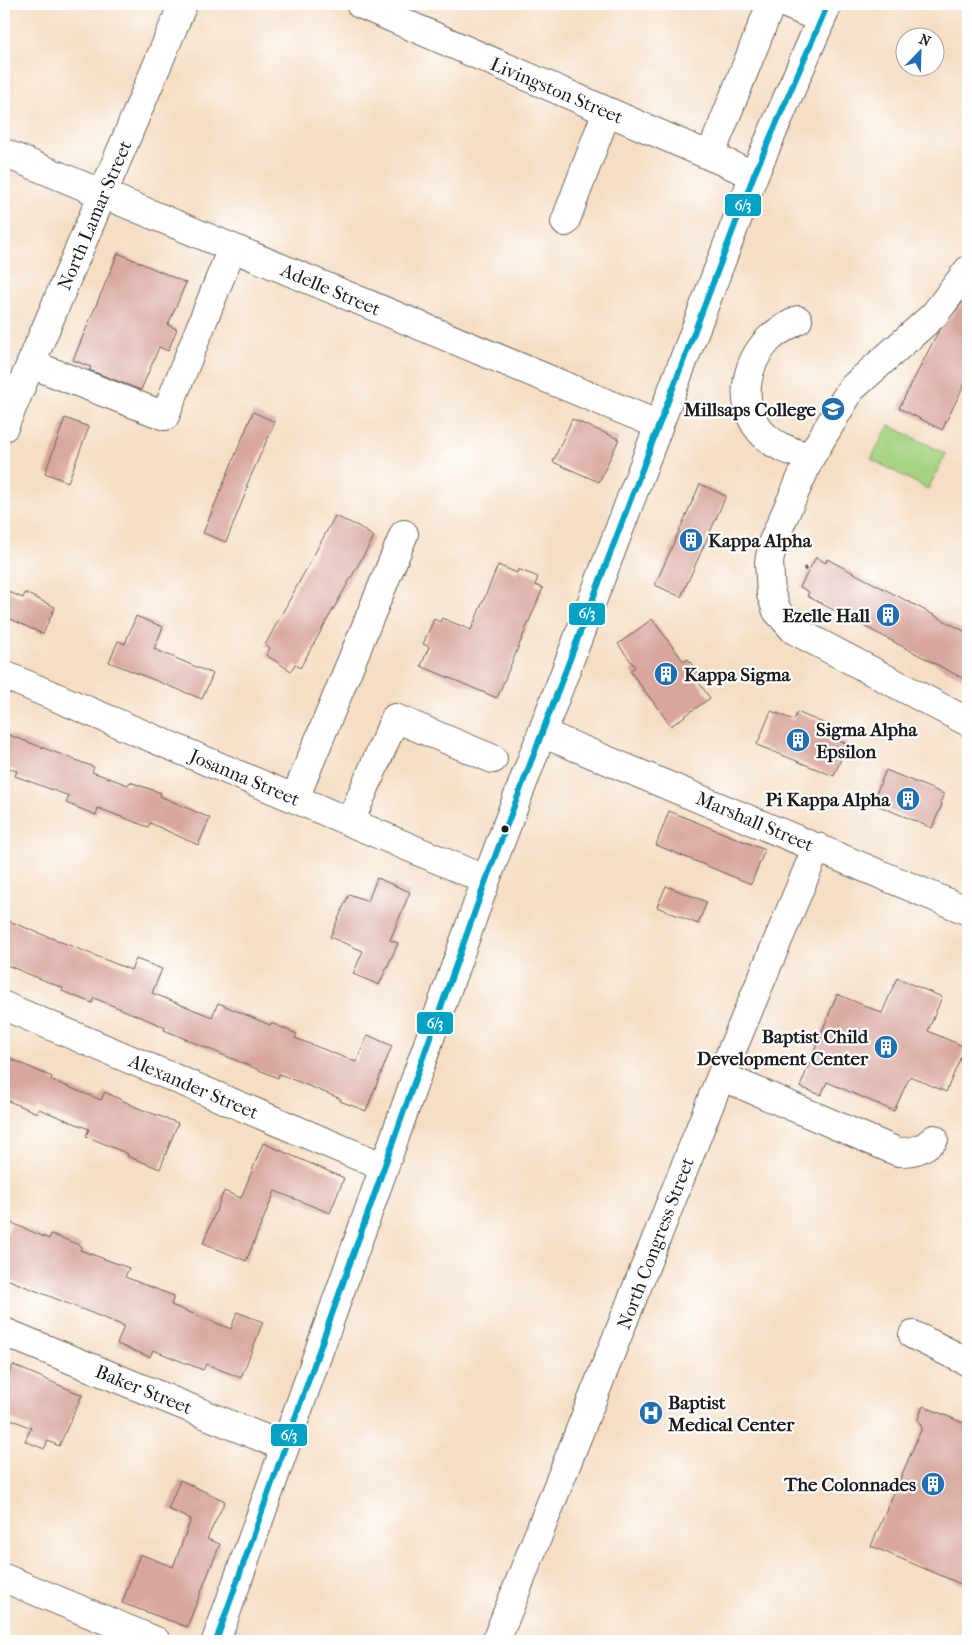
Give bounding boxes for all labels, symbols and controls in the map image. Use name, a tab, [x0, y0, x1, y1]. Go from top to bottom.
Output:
north arrow	[894, 28, 944, 78]
text: N	[917, 31, 933, 51]
street label: Livingston Street	[487, 53, 626, 129]
street label: North Lamar Street	[53, 137, 136, 294]
line badge: 6/3	[724, 193, 762, 217]
text: 6/3	[735, 197, 752, 214]
street label: Adelle Street	[277, 259, 384, 321]
school or university icon: Millsaps College	[820, 396, 846, 422]
place label: Millsaps College	[683, 399, 817, 421]
building icon: Kappa Alpha	[678, 527, 704, 553]
place label: Kappa Alpha	[708, 530, 813, 552]
line badge: 6/3	[568, 602, 606, 626]
building icon: Ezelle Hall	[875, 602, 901, 628]
text: 6/3	[579, 605, 596, 622]
place label: Ezelle Hall	[783, 605, 871, 627]
building icon: Kappa Sigma	[653, 661, 679, 687]
place label: Kappa Sigma	[684, 664, 792, 686]
place label: Sigma Alpha Epsilon	[816, 719, 919, 763]
building icon: Sigma Alpha Epsilon	[785, 727, 811, 753]
street label: Josanna Street	[184, 744, 303, 811]
building icon: Pi Kappa Alpha	[895, 786, 921, 812]
street label: Marshall Street	[693, 787, 817, 857]
place label: Pi Kappa Alpha	[765, 789, 891, 811]
unlabelled marker	[500, 824, 510, 834]
line badge: 6/3	[416, 1011, 454, 1035]
text: 6/3	[427, 1015, 444, 1032]
place label: Baptist Child Development Center	[697, 1026, 869, 1070]
building icon: Baptist Child Development Center	[873, 1034, 899, 1060]
street label: Alexander Street	[125, 1049, 262, 1124]
street label: North Congress Street	[613, 1154, 699, 1332]
street label: Baker Street	[92, 1361, 195, 1419]
place label: Baptist Medical Center	[667, 1392, 795, 1436]
hospital icon: Baptist Medical Center	[638, 1400, 664, 1426]
line badge: 6/3	[270, 1423, 308, 1447]
text: 6/3	[281, 1427, 298, 1444]
building icon: The Colonnades	[920, 1471, 946, 1497]
place label: The Colonnades	[783, 1474, 916, 1496]

